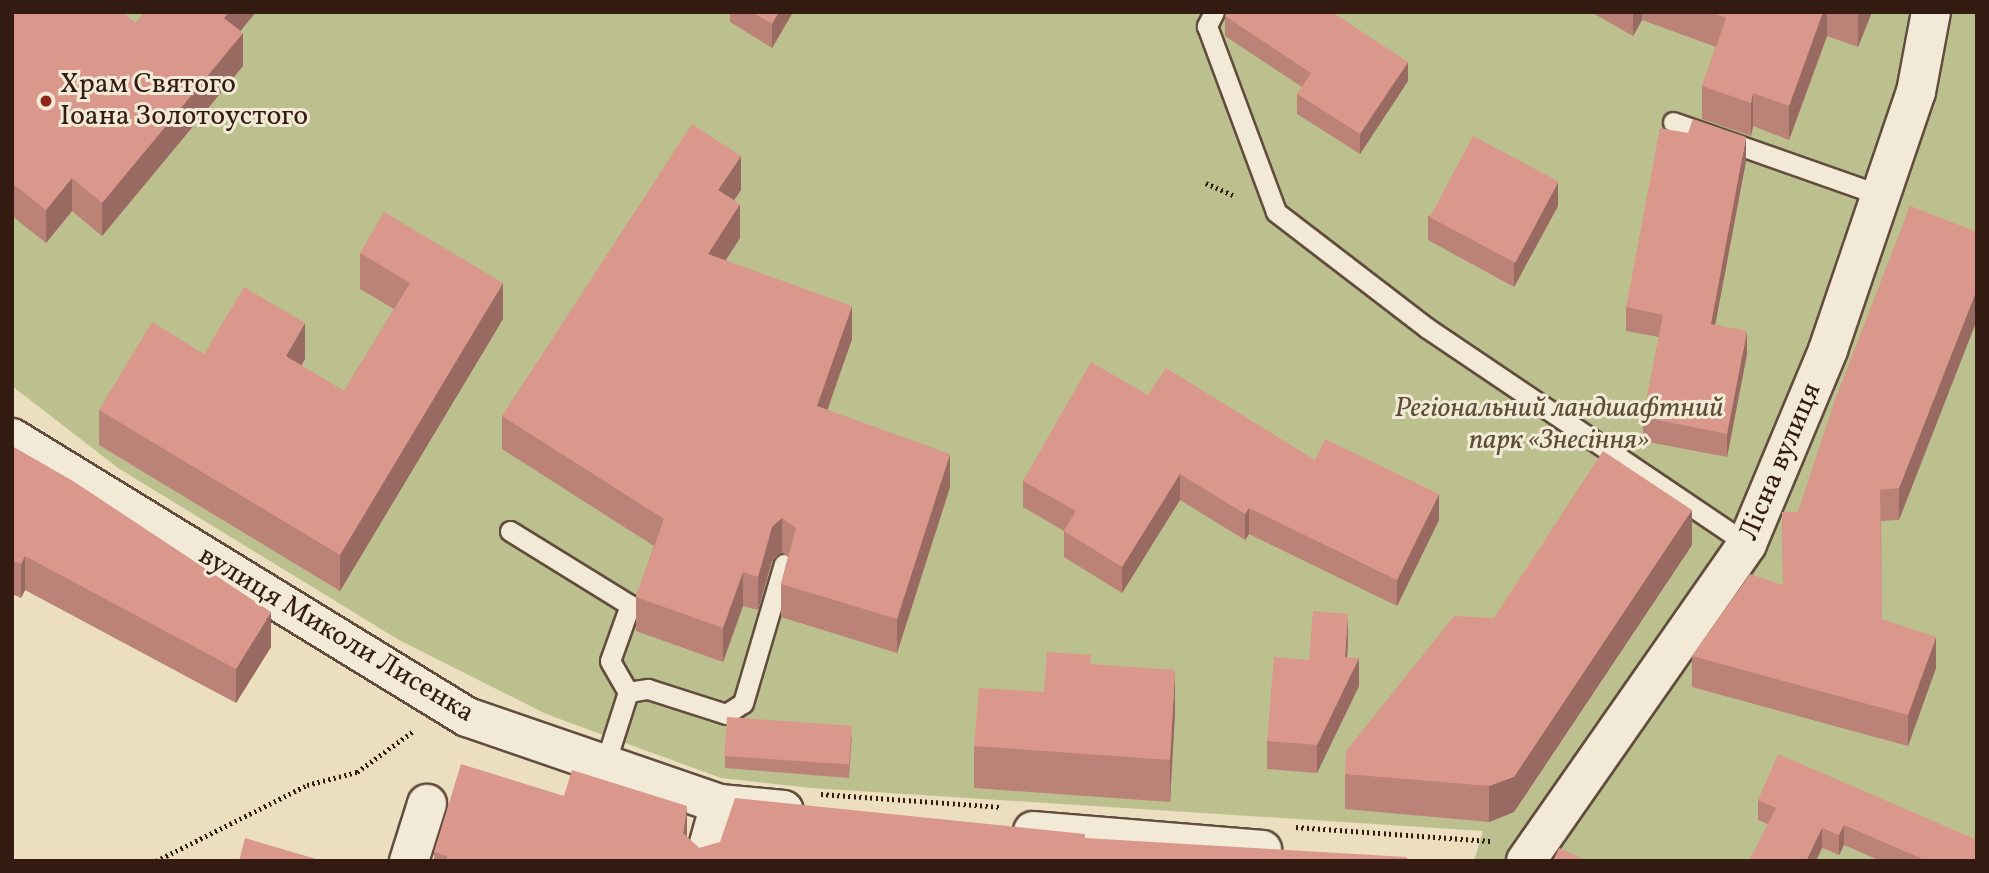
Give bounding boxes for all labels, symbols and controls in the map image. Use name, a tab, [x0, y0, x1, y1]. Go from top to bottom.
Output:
place label: Храм Святого Іоана Золотоустого	[60, 68, 308, 134]
marker: Храм Святого Іоана Золотоустого	[38, 93, 54, 109]
street label: Лісна вулиця	[1733, 378, 1829, 546]
park label: Регіональний ландшафтний парк «Знесіння»	[1395, 392, 1723, 458]
street label: вулиця Миколи Лисенка	[192, 539, 480, 731]

